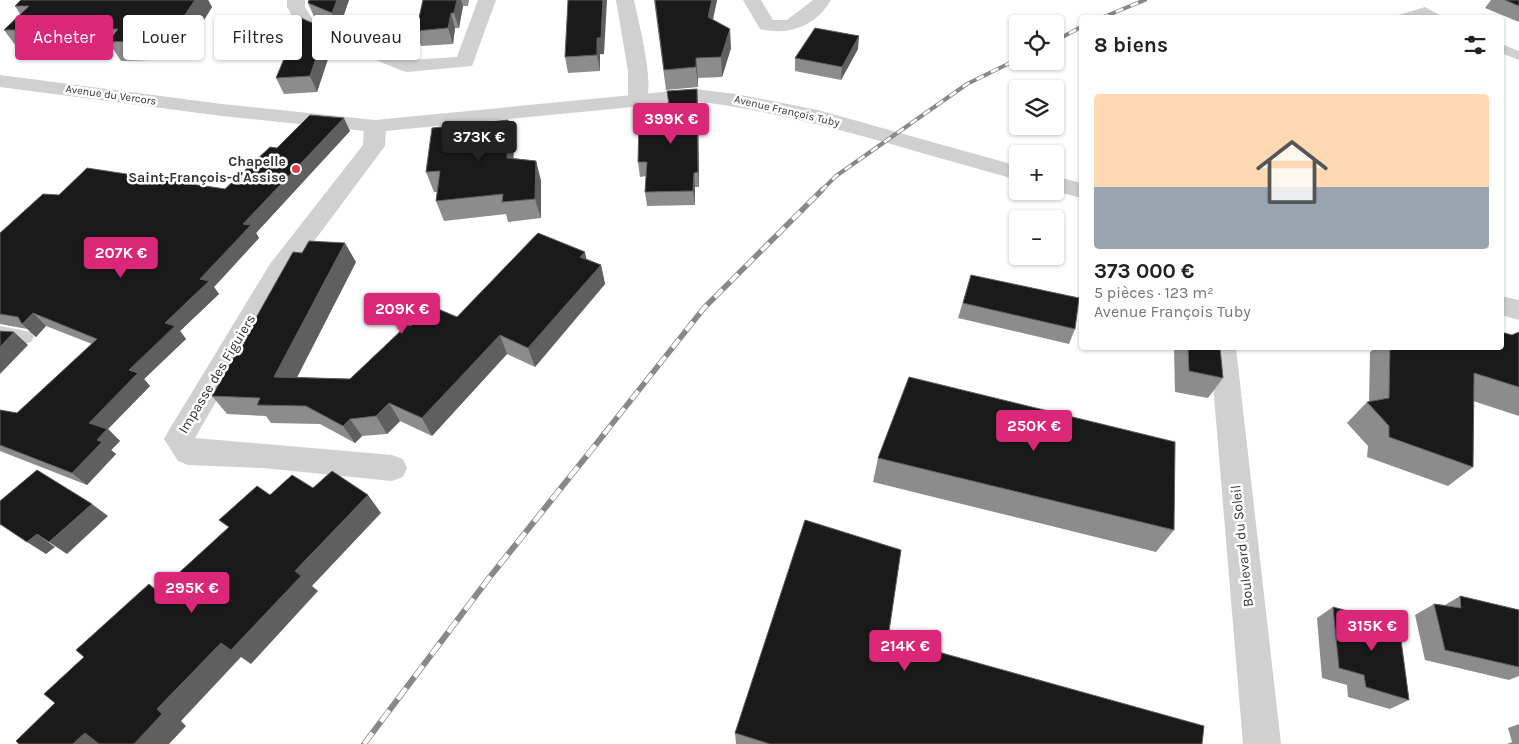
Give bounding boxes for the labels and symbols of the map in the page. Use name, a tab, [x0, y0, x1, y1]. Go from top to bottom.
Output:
street label: Avenue du Vercors	[65, 82, 157, 108]
street label: Avenue François Tuby	[733, 93, 841, 129]
pin: 399K €	[630, 102, 712, 145]
pin: 373K €	[438, 120, 520, 163]
place label: Chapelle Saint-François-d'Assise	[128, 153, 286, 186]
marker: Chapelle Saint-François-d'Assise	[290, 163, 302, 175]
pin: 207K €	[80, 236, 162, 279]
pin: 209K €	[361, 292, 443, 335]
street label: Impasse des Figuiers	[175, 311, 259, 437]
pin: 250K €	[993, 410, 1075, 452]
street label: Boulevard du Soleil	[1227, 484, 1257, 608]
pin: 295K €	[151, 572, 233, 614]
pin: 315K €	[1331, 610, 1413, 652]
pin: 214K €	[864, 630, 946, 672]

